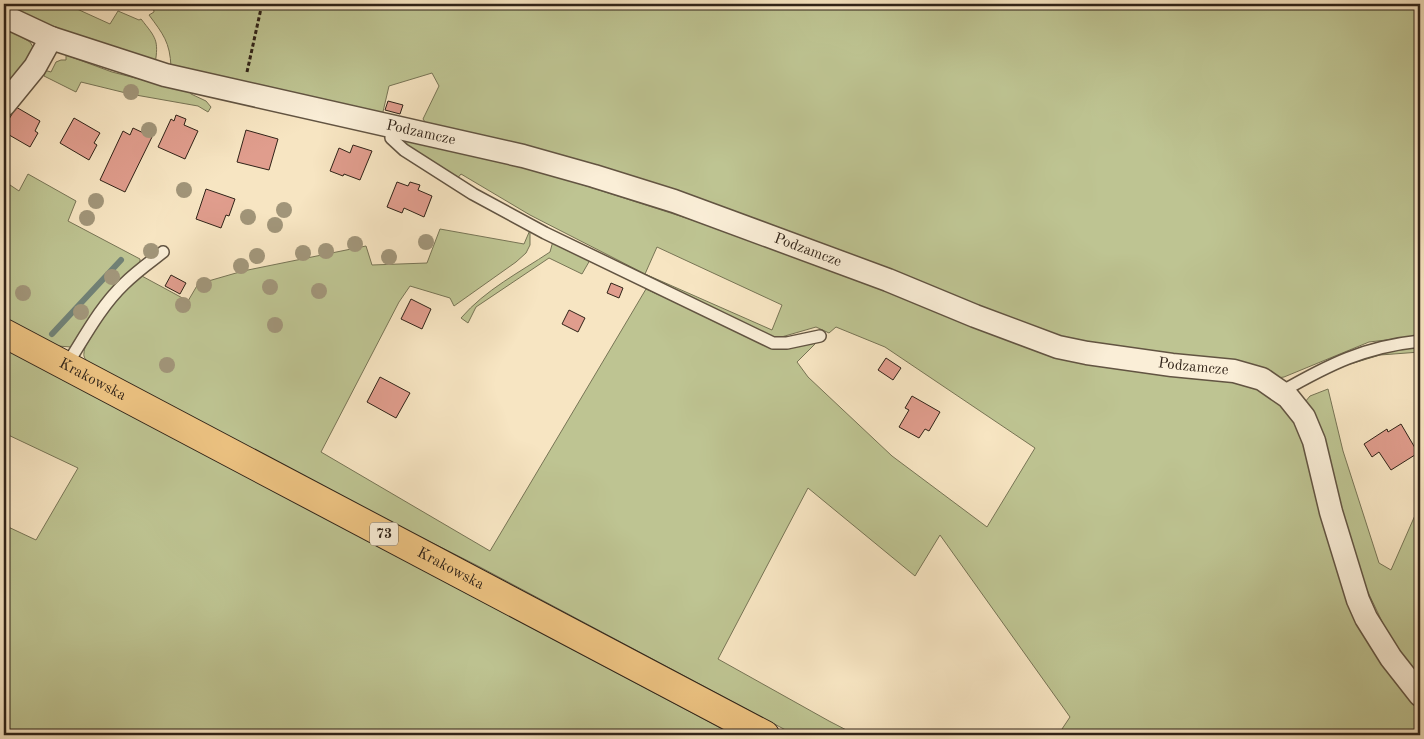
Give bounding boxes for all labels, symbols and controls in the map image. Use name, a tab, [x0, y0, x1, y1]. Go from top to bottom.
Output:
street label: Podzamcze	[385, 118, 457, 148]
street label: Podzamcze	[772, 231, 844, 270]
street label: Krakowska	[56, 356, 129, 404]
street label: Podzamcze	[1157, 356, 1229, 378]
road number: 73	[370, 522, 398, 546]
street label: Krakowska	[415, 545, 487, 593]

